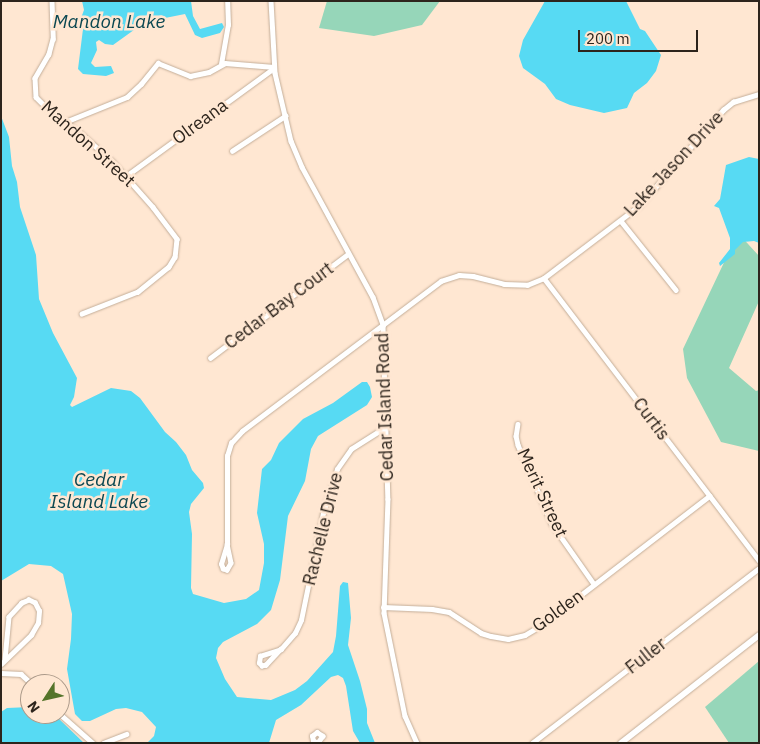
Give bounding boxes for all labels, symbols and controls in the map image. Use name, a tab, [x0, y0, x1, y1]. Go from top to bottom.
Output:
water label: Mandon Lake	[53, 11, 165, 33]
scale bar	[580, 20, 700, 52]
text: 200 m	[586, 29, 630, 48]
street label: Olreana	[168, 95, 232, 149]
street label: Mandon Street	[37, 96, 139, 192]
street label: Lake Jason Drive	[620, 107, 728, 221]
street label: Cedar Bay Court	[220, 258, 338, 354]
street label: Cedar Island Road	[372, 332, 398, 482]
street label: Curtis	[628, 393, 674, 445]
street label: Merit Street	[512, 445, 572, 541]
water label: Cedar Island Lake	[50, 469, 148, 513]
street label: Rachelle Drive	[299, 470, 347, 588]
street label: Golden	[528, 585, 588, 637]
street label: Fuller	[621, 633, 671, 679]
north arrow	[20, 674, 70, 724]
text: N	[23, 698, 44, 716]

